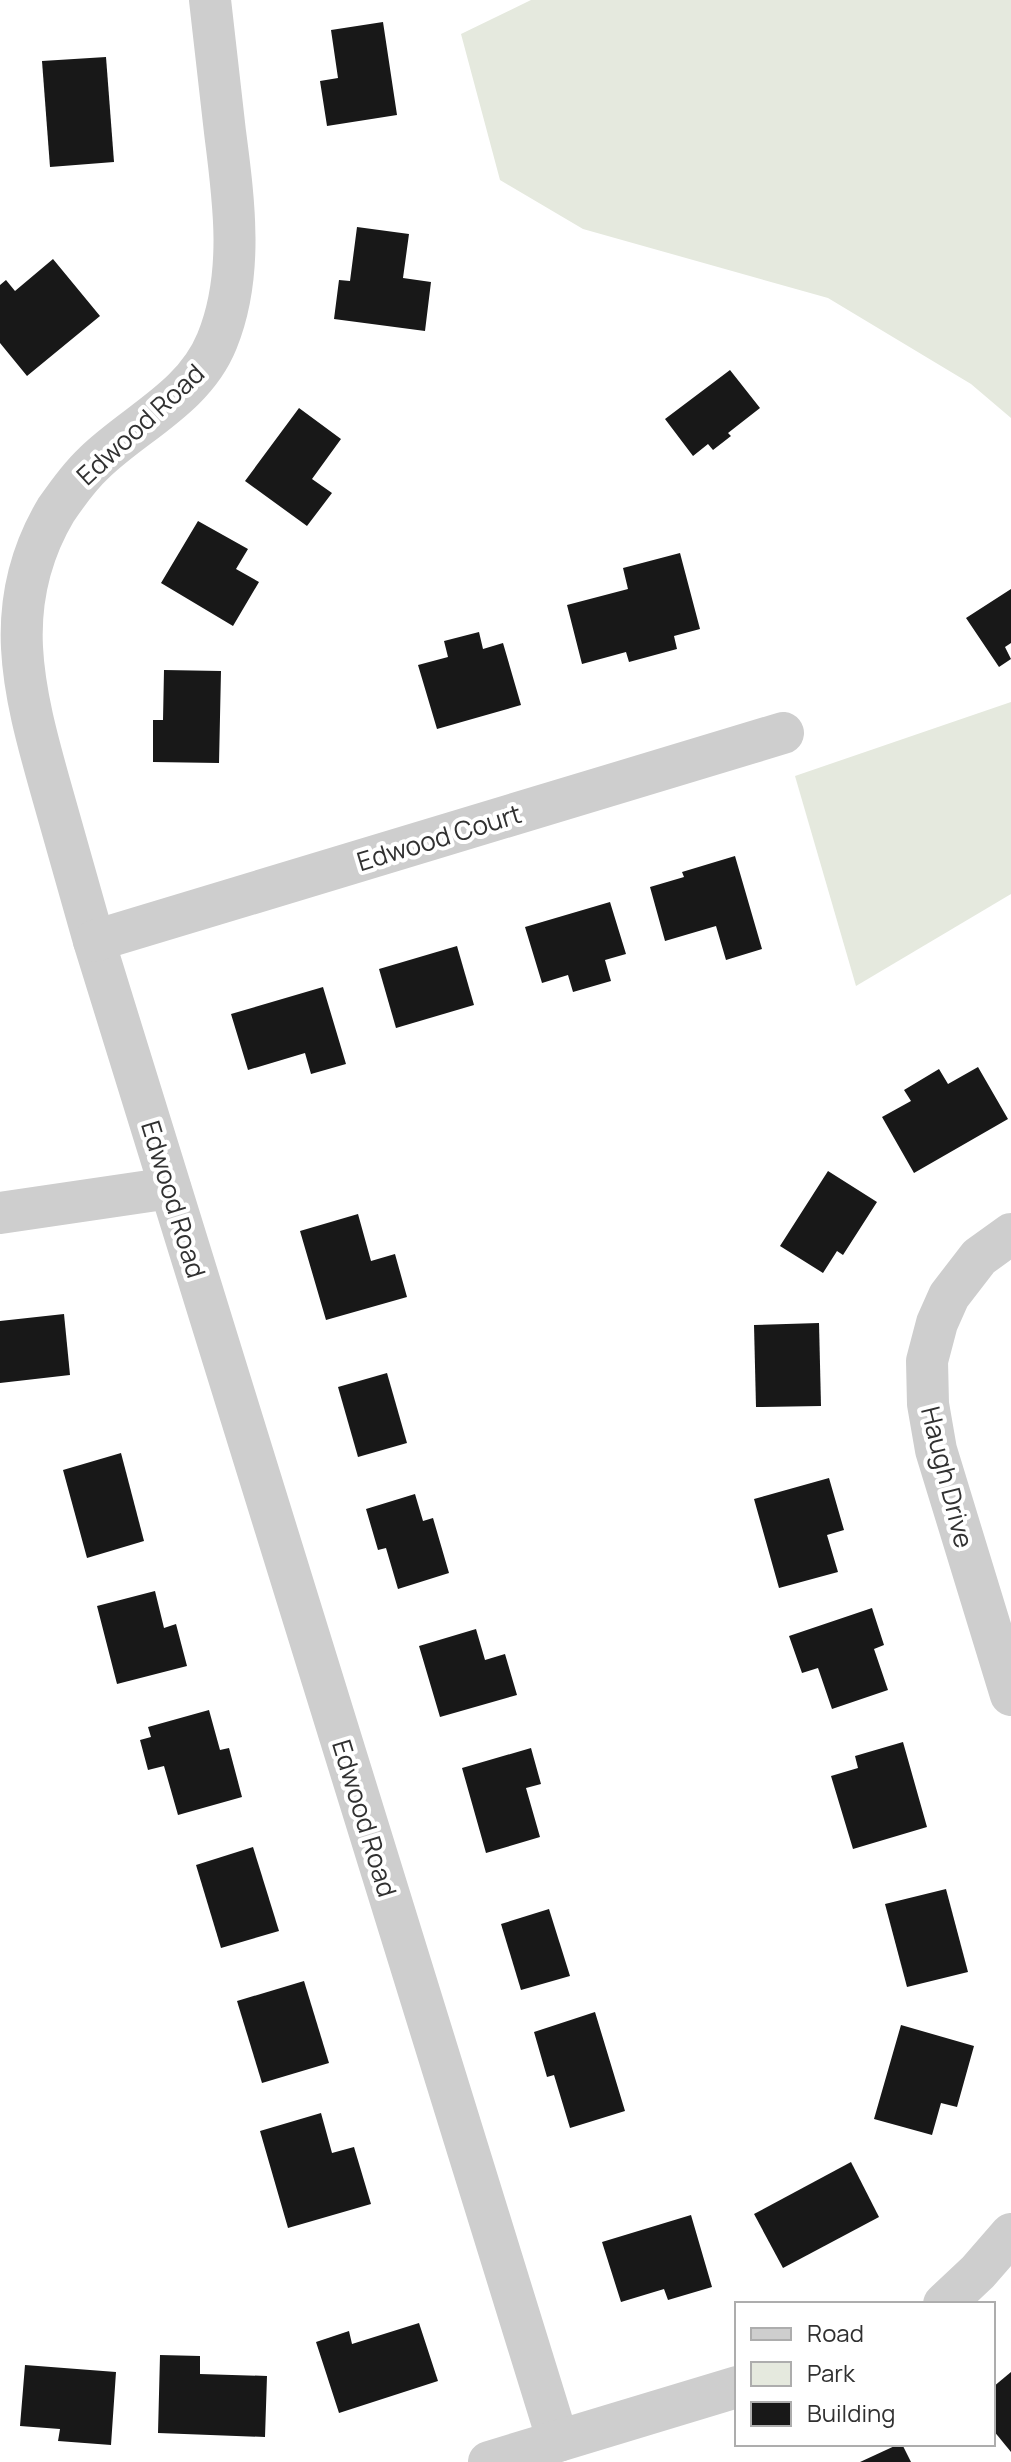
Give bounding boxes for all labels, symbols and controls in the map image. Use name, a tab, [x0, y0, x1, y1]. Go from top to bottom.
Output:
street label: Edwood Road	[68, 355, 212, 493]
street label: Edwood Court	[352, 795, 526, 879]
street label: Edwood Road	[133, 1116, 215, 1282]
street label: Haugh Drive	[913, 1403, 983, 1551]
street label: Edwood Road	[324, 1735, 406, 1901]
legend	[735, 2302, 995, 2446]
text: Road	[807, 2316, 864, 2349]
text: Park	[807, 2356, 856, 2389]
text: Building	[807, 2396, 895, 2429]

